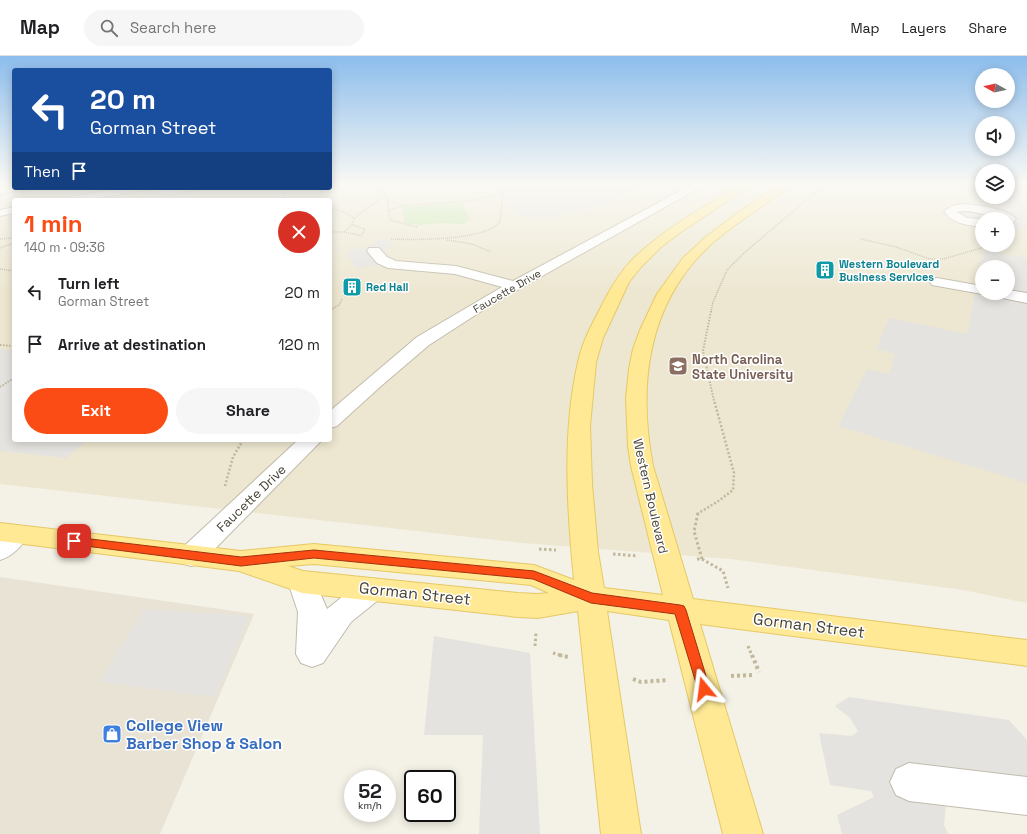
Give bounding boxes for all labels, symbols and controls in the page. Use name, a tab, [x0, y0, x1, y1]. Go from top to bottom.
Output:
search box	[84, 10, 364, 46]
text: Map	[20, 15, 60, 40]
icon: search	[98, 17, 120, 39]
text: Search here	[130, 18, 216, 37]
text: Map	[850, 19, 880, 37]
text: Layers	[902, 19, 946, 37]
text: Share	[968, 19, 1007, 37]
north arrow	[975, 68, 1015, 108]
map controls	[975, 68, 1015, 300]
text: 20 m	[90, 81, 156, 117]
icon: left	[24, 84, 76, 136]
text: Gorman Street	[90, 116, 216, 139]
button: sound	[975, 116, 1015, 156]
icon: arrive	[68, 160, 90, 182]
text: Then	[24, 162, 60, 181]
button: layers	[975, 164, 1015, 204]
text: 1 min	[24, 208, 83, 239]
button: close	[278, 211, 320, 253]
button: +	[975, 212, 1015, 252]
text: 140 m · 09:36	[24, 239, 105, 256]
place label: Western Boulevard Business Services	[839, 257, 939, 284]
building icon: Western Boulevard Business Services	[814, 259, 836, 281]
button: −	[975, 260, 1015, 300]
street label: Faucette Drive	[471, 266, 543, 316]
text: Turn left	[58, 274, 120, 293]
building icon: Red Hall	[341, 276, 363, 298]
place label: Red Hall	[366, 280, 409, 294]
icon: left	[24, 281, 46, 303]
text: 20 m	[285, 283, 320, 302]
text: Gorman Street	[58, 293, 149, 310]
icon: arrive	[24, 333, 46, 355]
text: Arrive at destination	[58, 335, 206, 354]
text: 120 m	[278, 335, 320, 354]
place label: North Carolina State University	[692, 351, 793, 383]
school or university icon: North Carolina State University	[667, 355, 689, 377]
button: Exit	[24, 388, 168, 434]
button: Share	[176, 388, 320, 434]
street label: Western Boulevard	[629, 437, 672, 555]
street label: Faucette Drive	[213, 461, 290, 536]
pin	[57, 524, 91, 558]
icon: arrive	[63, 530, 85, 552]
street label: Gorman Street	[358, 577, 472, 610]
street label: Gorman Street	[752, 608, 866, 643]
position arrow	[683, 668, 725, 710]
place label: College View Barber Shop & Salon	[126, 715, 282, 754]
shop icon: College View Barber Shop & Salon	[101, 723, 123, 745]
speed limit sign: 60	[404, 770, 456, 822]
text: 52	[358, 778, 382, 804]
text: km/h	[358, 799, 382, 812]

